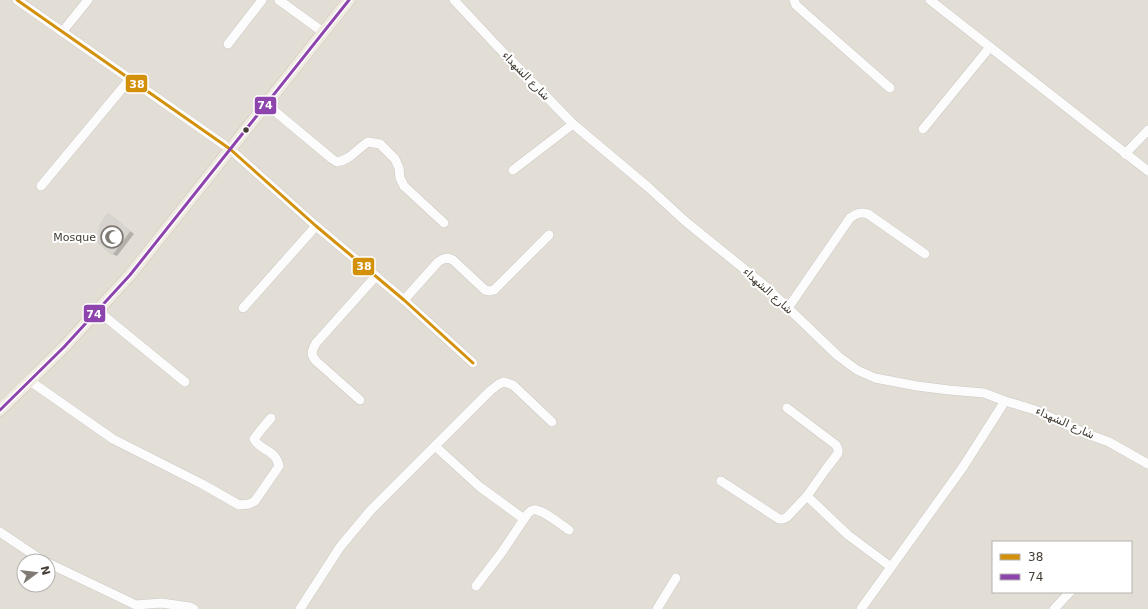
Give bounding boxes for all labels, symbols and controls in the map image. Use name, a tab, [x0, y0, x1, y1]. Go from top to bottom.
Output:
street label: شارع الشهداء	[499, 49, 553, 103]
line badge: 38	[125, 74, 148, 93]
text: 38	[129, 78, 145, 91]
line badge: 74	[254, 96, 277, 115]
text: 74	[257, 99, 273, 112]
unlabelled marker	[241, 125, 251, 135]
mosque icon: Mosque	[99, 224, 125, 250]
place label: Mosque	[53, 231, 96, 244]
line badge: 38	[352, 257, 375, 276]
text: 38	[356, 260, 372, 273]
street label: شارع الشهداء	[740, 265, 796, 317]
line badge: 74	[83, 304, 106, 323]
text: 74	[86, 308, 102, 321]
street label: شارع الشهداء	[1033, 404, 1097, 442]
legend	[992, 541, 1132, 593]
text: 38	[1028, 550, 1043, 564]
north arrow	[16, 553, 56, 593]
text: N	[38, 564, 53, 577]
text: 74	[1028, 570, 1043, 584]

